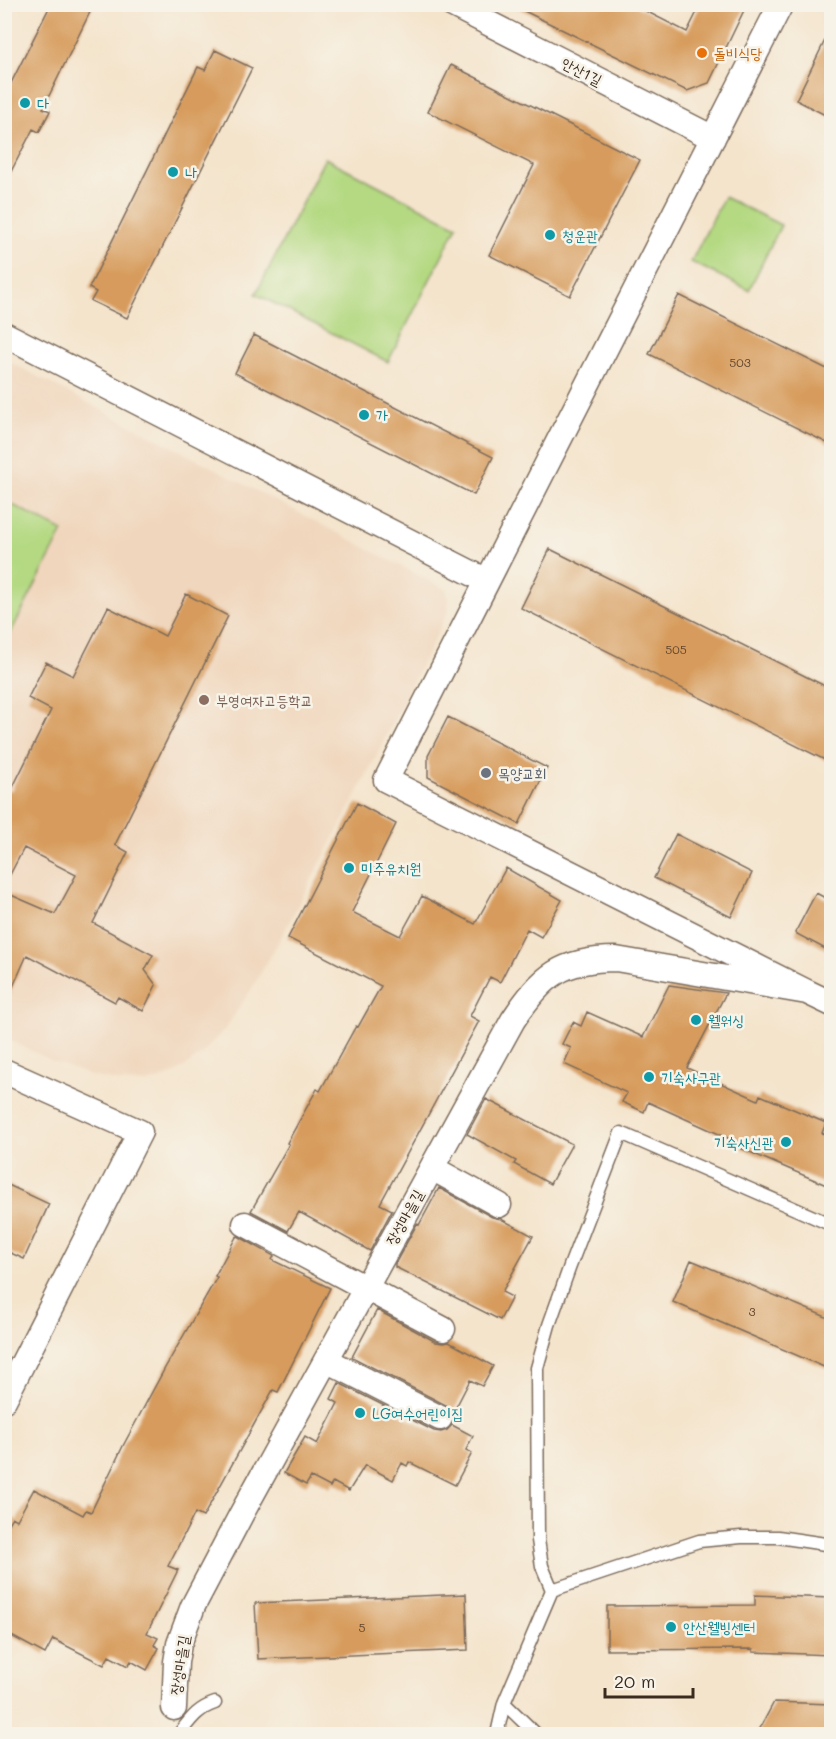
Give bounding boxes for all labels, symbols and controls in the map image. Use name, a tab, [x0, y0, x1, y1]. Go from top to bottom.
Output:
place label: 돌비식당	[714, 43, 762, 63]
marker: 돌비식당	[695, 46, 709, 60]
street label: 안산1길	[558, 52, 606, 90]
place label: 다	[37, 93, 49, 113]
marker: 다	[18, 96, 32, 110]
place label: 나	[185, 162, 197, 182]
marker: 나	[166, 165, 180, 179]
place label: 청운관	[562, 225, 598, 245]
marker: 청운관	[543, 228, 557, 242]
house number: 503	[729, 354, 751, 370]
place label: 가	[376, 405, 388, 425]
marker: 가	[357, 408, 371, 422]
house number: 505	[665, 641, 687, 657]
place label: 부영여자고등학교	[216, 690, 313, 710]
marker: 부영여자고등학교	[197, 693, 211, 707]
place label: 목양교회	[498, 763, 546, 783]
marker: 목양교회	[479, 766, 493, 780]
place label: 미주유치원	[361, 858, 421, 878]
marker: 미주유치원	[342, 861, 356, 875]
place label: 웰워싱	[708, 1010, 744, 1030]
marker: 웰워싱	[689, 1013, 703, 1027]
place label: 기숙사구관	[661, 1067, 721, 1087]
marker: 기숙사구관	[642, 1070, 656, 1084]
place label: 기숙사신관	[714, 1132, 774, 1152]
marker: 기숙사신관	[779, 1135, 793, 1149]
street label: 장성마을길	[381, 1186, 427, 1248]
house number: 3	[748, 1303, 756, 1319]
place label: LG여수어린이집	[372, 1403, 463, 1423]
marker: LG여수어린이집	[353, 1406, 367, 1420]
place label: 안산웰빙센터	[683, 1617, 755, 1637]
house number: 5	[359, 1619, 366, 1635]
marker: 안산웰빙센터	[664, 1620, 678, 1634]
street label: 장성마을길	[165, 1634, 193, 1696]
scale bar	[605, 1661, 694, 1699]
text: 20 m	[614, 1669, 655, 1693]

